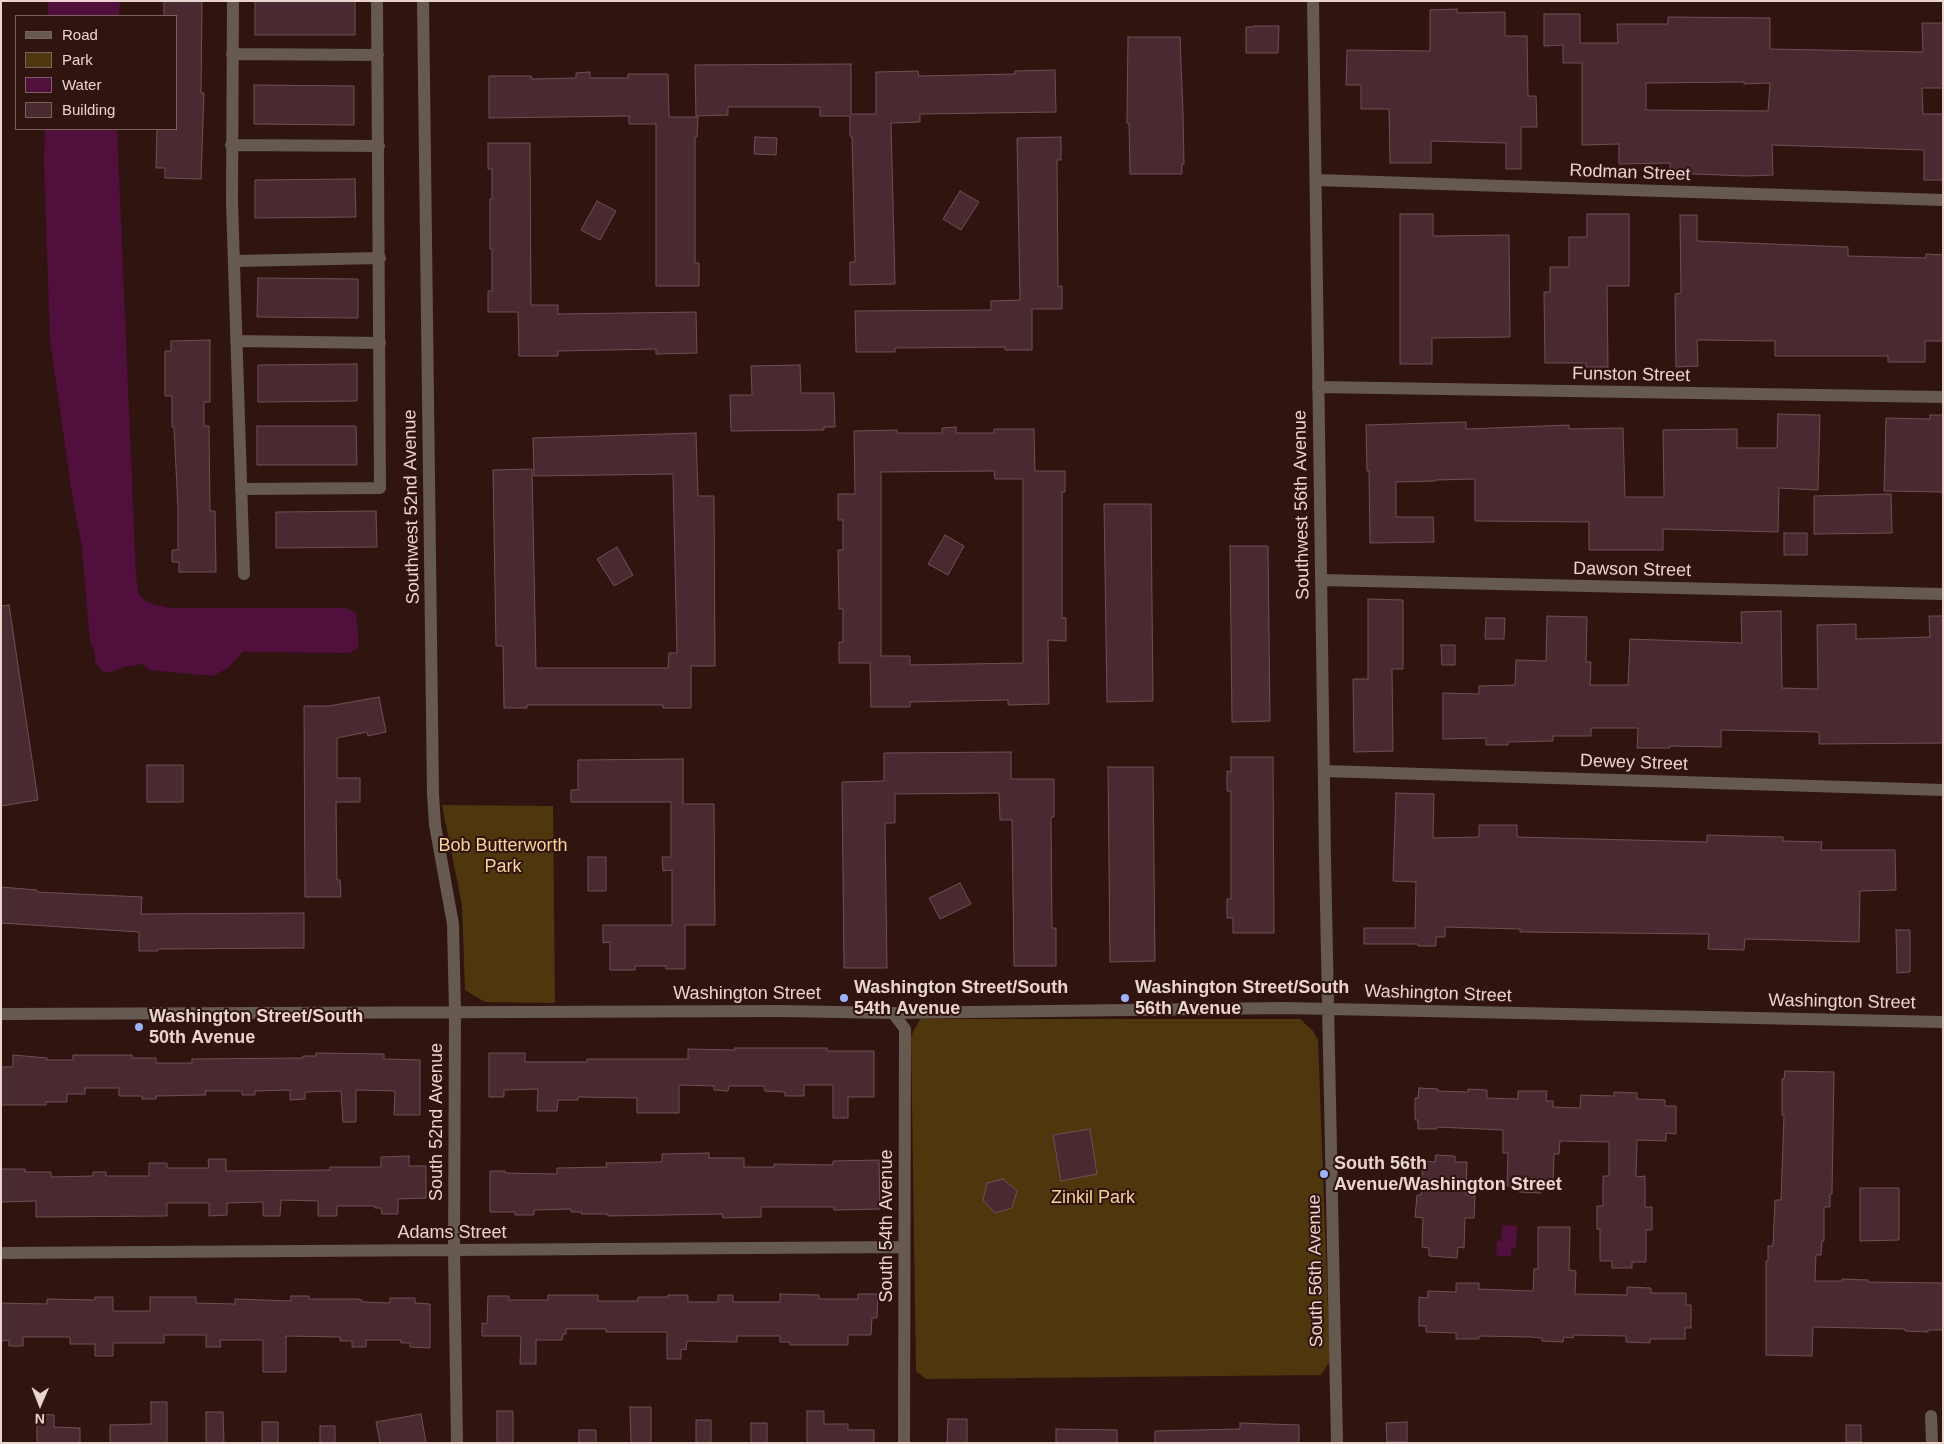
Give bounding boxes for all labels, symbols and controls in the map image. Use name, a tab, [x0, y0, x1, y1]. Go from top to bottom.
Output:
legend	[15, 15, 178, 130]
text: Road	[62, 26, 98, 43]
text: Park	[62, 51, 93, 68]
text: Water	[62, 76, 101, 93]
text: Building	[62, 101, 115, 118]
street label: Rodman Street	[1569, 160, 1691, 186]
street label: Funston Street	[1572, 363, 1690, 387]
street label: Southwest 52nd Avenue	[400, 409, 424, 605]
street label: Southwest 56th Avenue	[1290, 410, 1314, 600]
street label: Dawson Street	[1573, 558, 1691, 582]
street label: Dewey Street	[1580, 750, 1688, 776]
park label: Bob Butterworth Park	[438, 835, 568, 878]
place label: Washington Street/South 54th Avenue	[854, 977, 1068, 1020]
place label: Washington Street/South 56th Avenue	[1135, 977, 1349, 1020]
street label: Washington Street	[1364, 981, 1512, 1007]
street label: Washington Street	[673, 983, 821, 1005]
street label: Washington Street	[1768, 990, 1916, 1014]
marker: Washington Street/South 54th Avenue	[838, 992, 850, 1004]
marker: Washington Street/South 56th Avenue	[1119, 992, 1131, 1004]
place label: Washington Street/South 50th Avenue	[149, 1006, 363, 1048]
marker: Washington Street/South 50th Avenue	[133, 1021, 145, 1033]
street label: South 52nd Avenue	[426, 1043, 448, 1201]
street label: South 54th Avenue	[876, 1150, 898, 1302]
place label: South 56th Avenue/Washington Street	[1334, 1153, 1562, 1196]
marker: South 56th Avenue/Washington Street	[1318, 1168, 1330, 1180]
park label: Zinkil Park	[1051, 1187, 1135, 1209]
street label: South 56th Avenue	[1304, 1194, 1328, 1348]
street label: Adams Street	[397, 1222, 507, 1244]
north arrow	[15, 1379, 65, 1429]
text: N	[35, 1411, 45, 1427]

